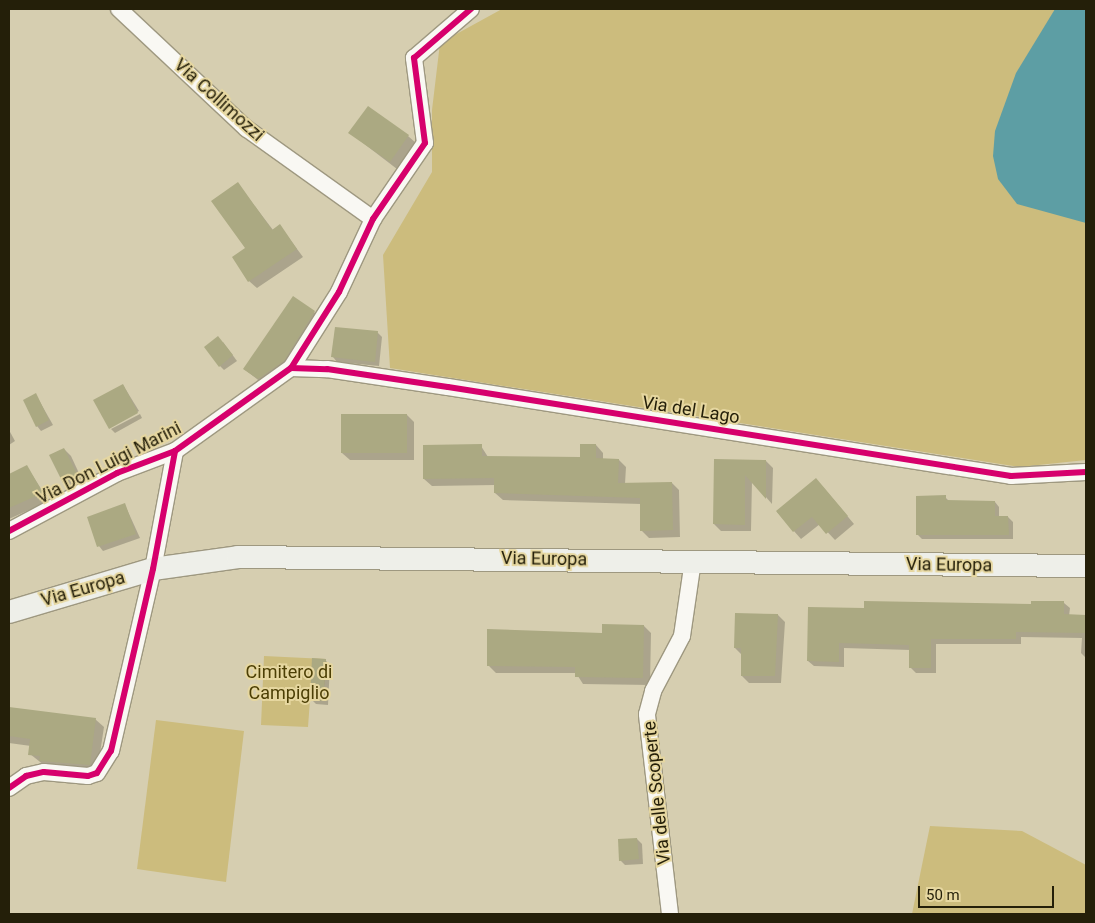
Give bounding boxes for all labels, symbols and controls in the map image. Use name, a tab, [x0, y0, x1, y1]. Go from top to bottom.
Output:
street label: Via Collimozzi	[170, 54, 268, 146]
street label: Via del Lago	[641, 392, 741, 428]
street label: Via Don Luigi Marini	[33, 417, 185, 509]
street label: Via Europa	[501, 547, 587, 571]
street label: Via Europa	[906, 553, 992, 577]
street label: Via Europa	[39, 567, 127, 611]
park label: Cimitero di Campiglio	[246, 662, 332, 704]
street label: Via delle Scoperte	[639, 720, 675, 866]
scale bar	[920, 876, 1056, 908]
text: 50 m	[926, 886, 960, 904]

